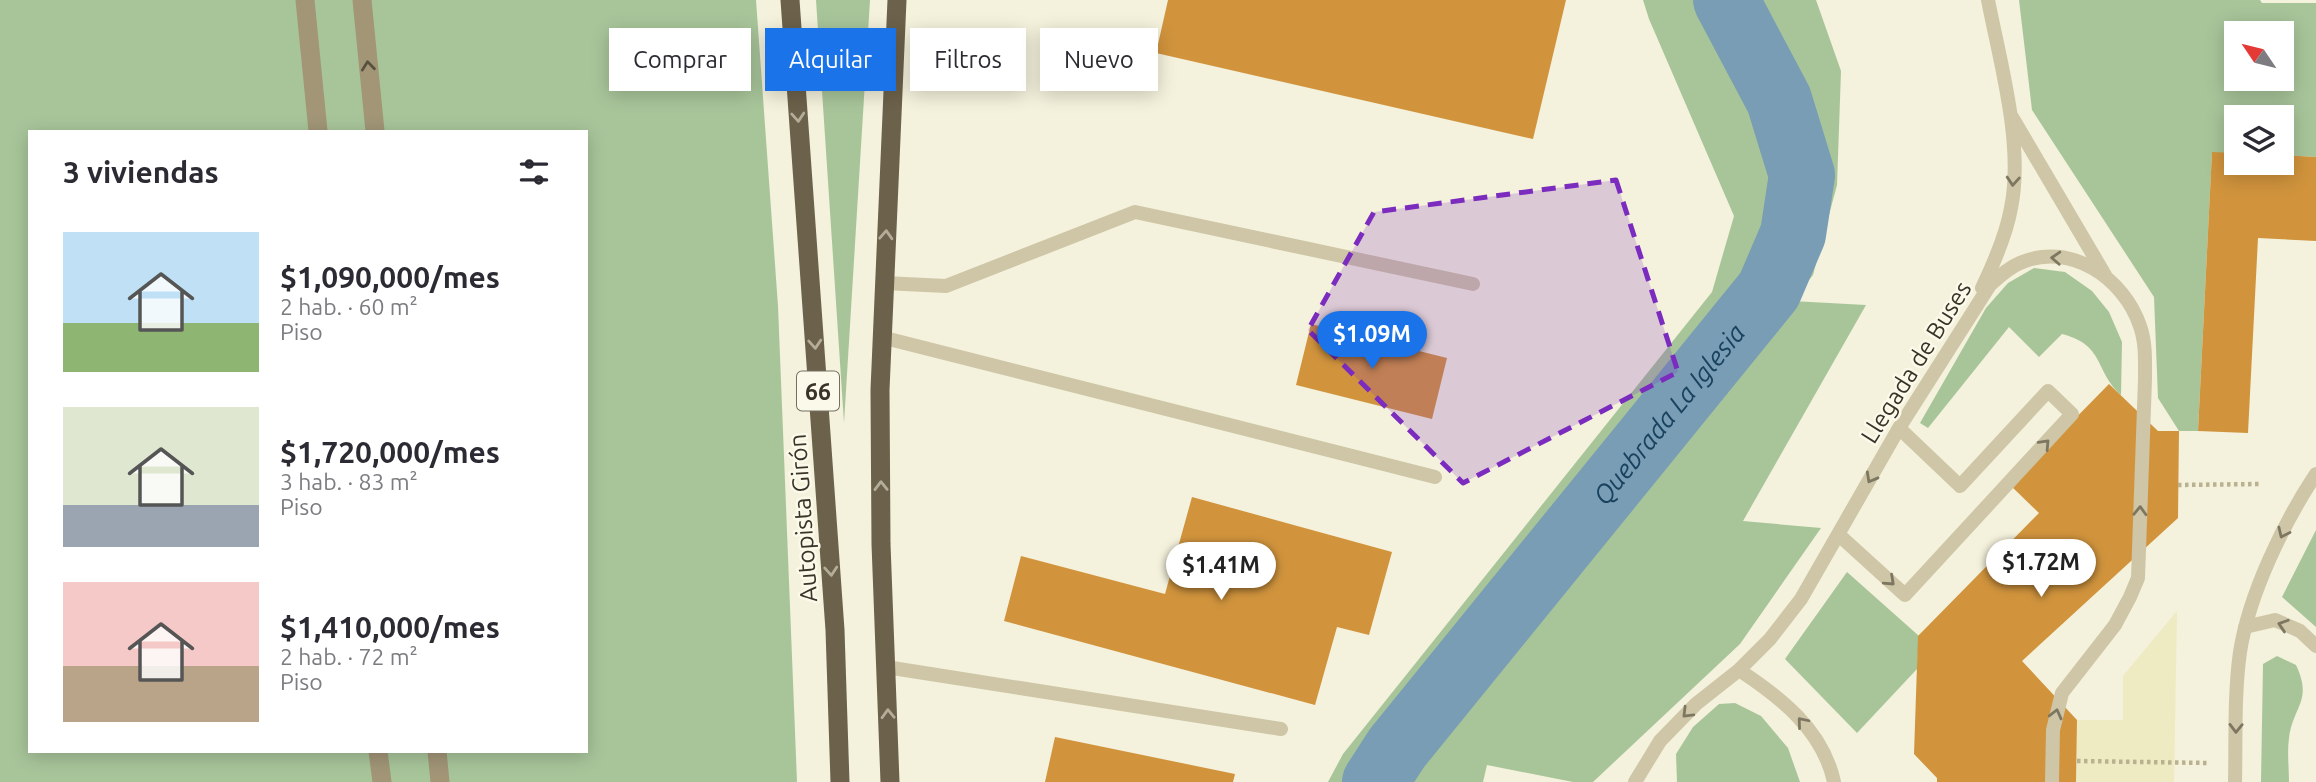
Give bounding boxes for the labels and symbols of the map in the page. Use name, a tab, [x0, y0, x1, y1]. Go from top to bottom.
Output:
north arrow	[2224, 21, 2294, 91]
one-way arrow	[361, 60, 376, 71]
one-way arrow	[790, 112, 805, 123]
one-way arrow	[2006, 176, 2021, 187]
one-way arrow	[879, 229, 894, 240]
one-way arrow	[2050, 251, 2061, 266]
street label: Llegada de Buses	[1855, 276, 1977, 448]
pin: $1.09M	[1315, 312, 1429, 371]
water label: Quebrada La Iglesia	[1587, 318, 1750, 510]
one-way arrow	[807, 339, 822, 350]
road number: 66	[797, 372, 839, 410]
street label: Autopista Girón	[784, 433, 822, 603]
one-way arrow	[2037, 439, 2049, 452]
one-way arrow	[1866, 471, 1879, 483]
one-way arrow	[873, 481, 888, 492]
one-way arrow	[2133, 505, 2148, 516]
one-way arrow	[2277, 526, 2291, 538]
pin: $1.72M	[1984, 540, 2098, 599]
pin: $1.41M	[1164, 542, 1278, 602]
one-way arrow	[823, 566, 838, 577]
one-way arrow	[1882, 573, 1895, 585]
one-way arrow	[2278, 618, 2290, 633]
one-way arrow	[1682, 705, 1695, 718]
one-way arrow	[880, 708, 896, 719]
one-way arrow	[2048, 708, 2062, 720]
one-way arrow	[1798, 718, 1811, 730]
one-way arrow	[2228, 723, 2244, 733]

